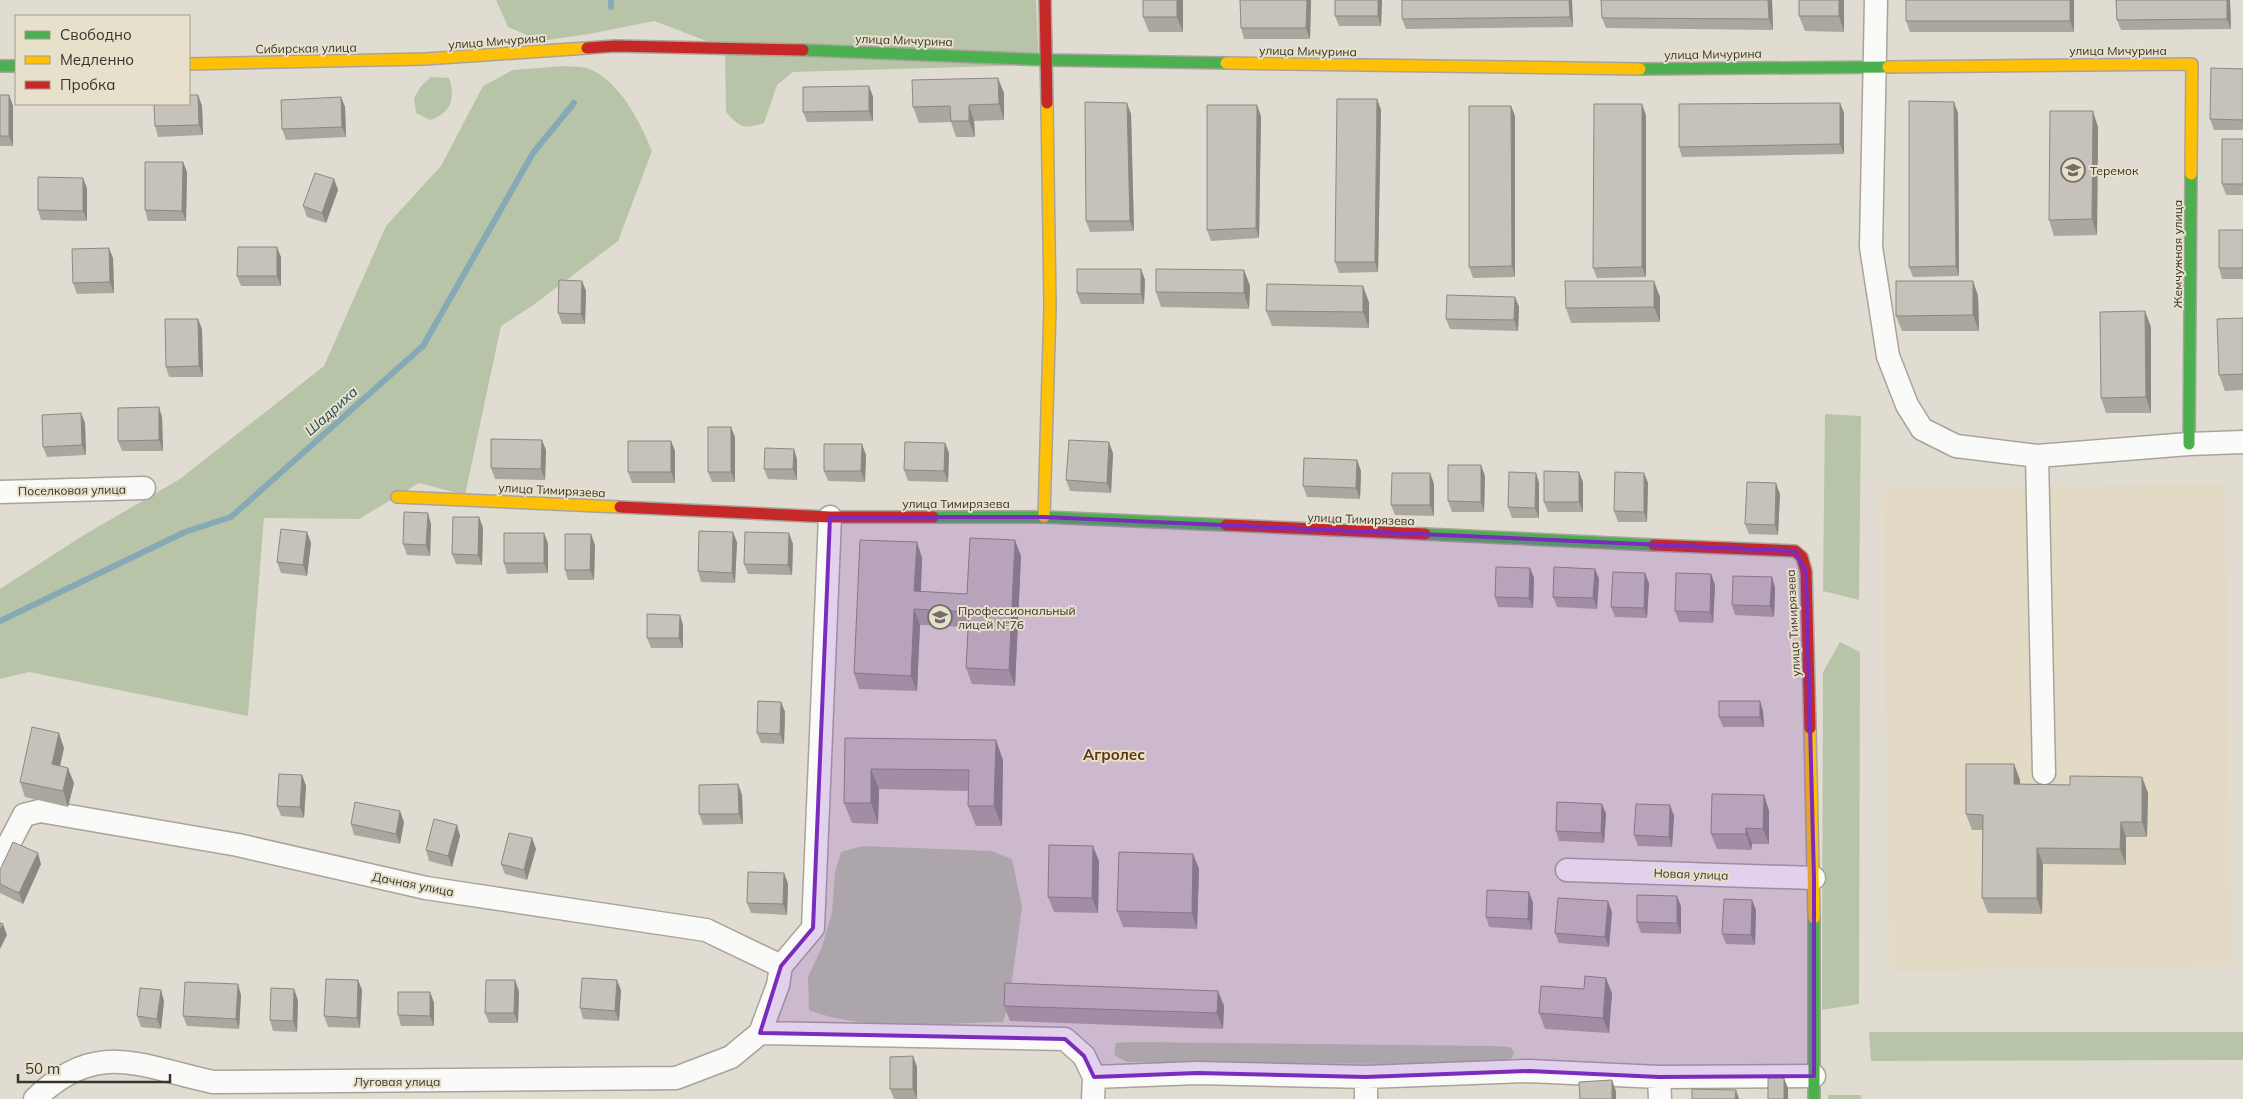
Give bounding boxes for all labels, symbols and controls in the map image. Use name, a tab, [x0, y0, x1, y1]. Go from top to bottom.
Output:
legend	[15, 15, 190, 105]
text: Свободно	[60, 25, 132, 44]
street label: улица Мичурина	[448, 30, 546, 52]
street label: улица Мичурина	[855, 31, 953, 49]
street label: Сибирская улица	[255, 40, 357, 56]
street label: улица Мичурина	[1259, 43, 1357, 59]
street label: улица Мичурина	[2069, 43, 2167, 58]
street label: улица Мичурина	[1664, 46, 1762, 62]
text: Медленно	[60, 50, 134, 69]
text: Пробка	[60, 75, 115, 94]
school or university icon: Теремок	[2060, 157, 2086, 183]
place label: Теремок	[2090, 163, 2139, 178]
street label: Жемчужная улица	[2170, 200, 2185, 308]
water label: Шадриха	[301, 382, 362, 439]
street label: улица Тимирязева	[498, 480, 606, 500]
street label: Поселковая улица	[18, 482, 126, 498]
street label: улица Тимирязева	[902, 496, 1010, 511]
street label: улица Тимирязева	[1307, 510, 1415, 528]
street label: улица Тимирязева	[1783, 569, 1803, 677]
place label: Профессиональный лицей №76	[958, 603, 1076, 632]
school or university icon: Профессиональный лицей №76	[927, 604, 953, 630]
district label: Агролес	[1083, 745, 1145, 764]
street label: Новая улица	[1653, 865, 1729, 883]
street label: Дачная улица	[371, 869, 455, 899]
scale bar	[18, 1052, 170, 1084]
text: 50 m	[25, 1059, 60, 1078]
street label: Луговая улица	[354, 1074, 440, 1089]

